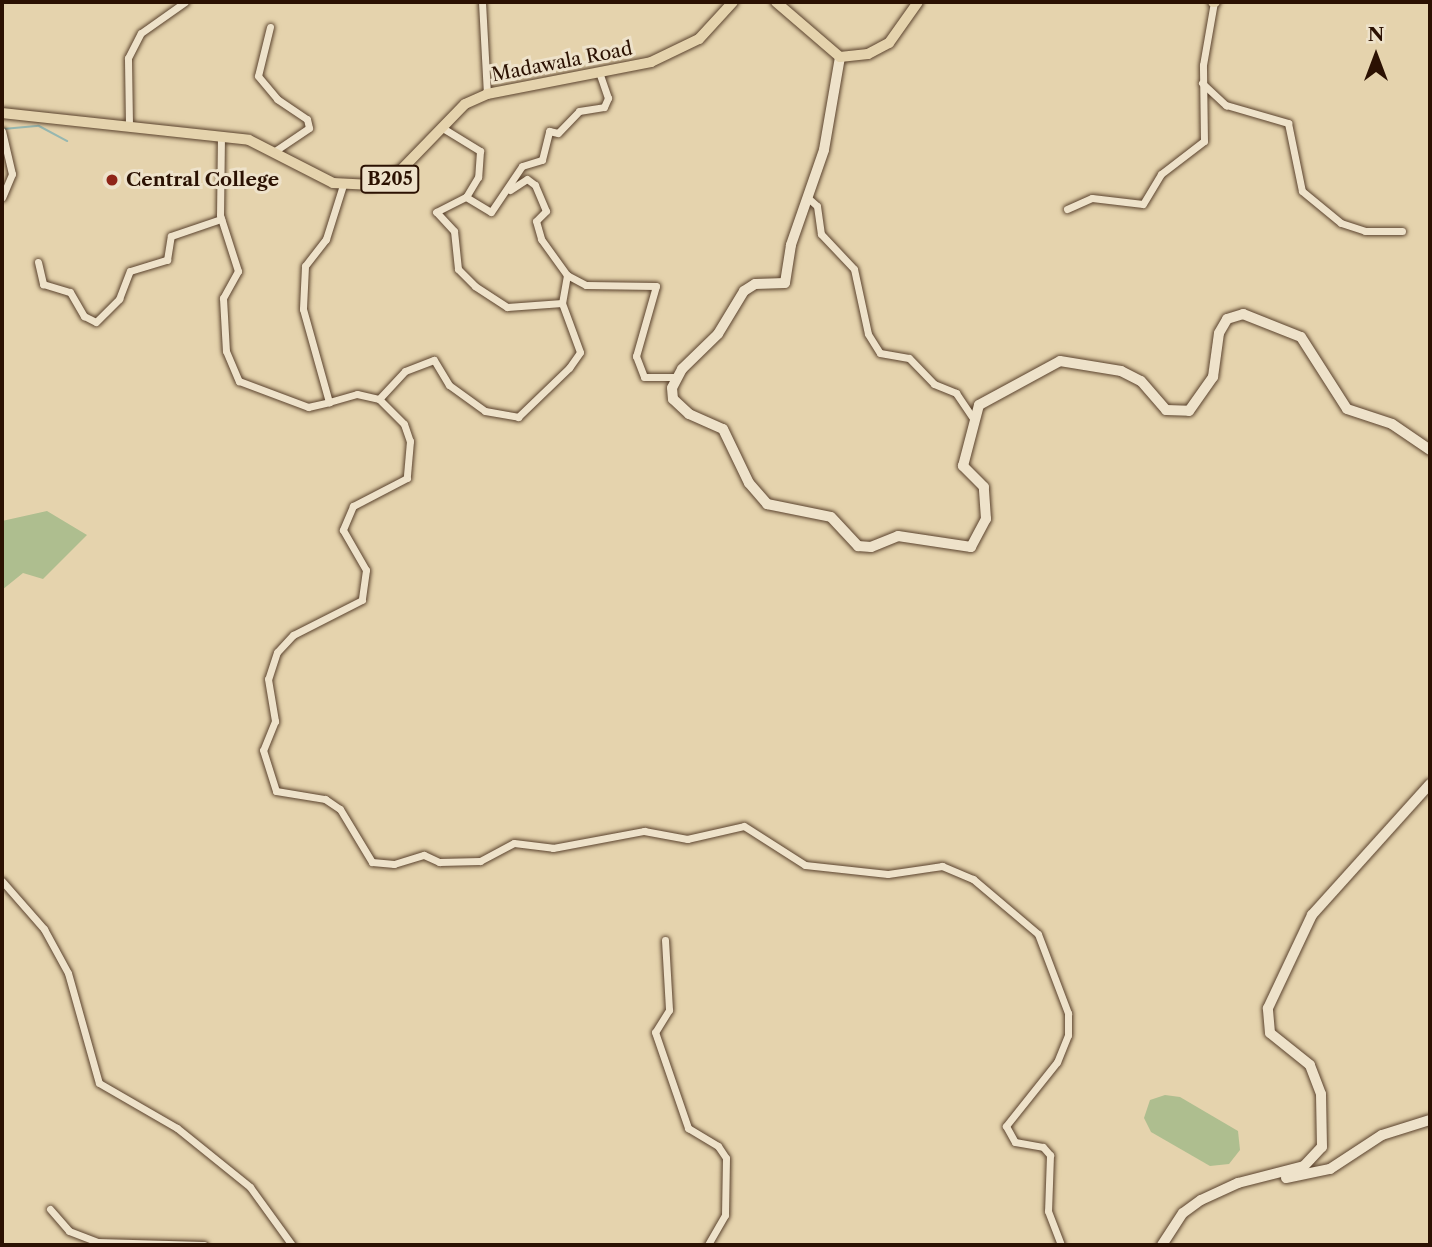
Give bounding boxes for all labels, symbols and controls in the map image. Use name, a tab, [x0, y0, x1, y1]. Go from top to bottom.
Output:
north arrow	[1341, 21, 1411, 91]
text: N	[1368, 23, 1384, 46]
street label: Madawala Road	[490, 37, 634, 87]
road number: B205	[360, 164, 420, 194]
place label: Central College	[126, 169, 279, 191]
marker: Central College	[104, 172, 120, 188]

